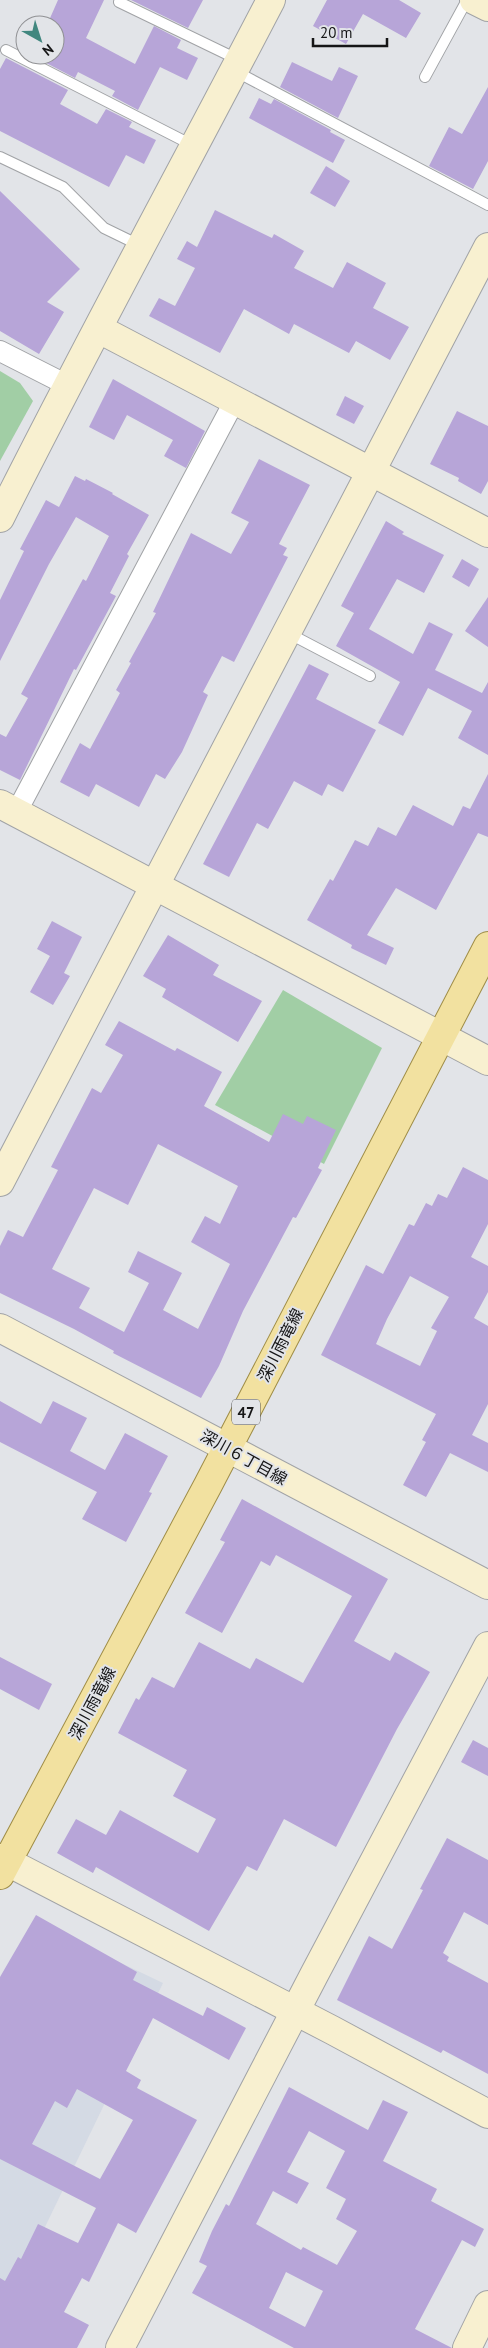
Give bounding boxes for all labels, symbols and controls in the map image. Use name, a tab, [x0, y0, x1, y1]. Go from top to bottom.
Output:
north arrow	[15, 15, 65, 65]
scale bar	[313, 15, 387, 47]
text: 20 m	[320, 23, 353, 42]
text: N	[39, 40, 57, 60]
street label: 深川雨竜線	[253, 1305, 307, 1385]
road number: 47	[232, 1400, 260, 1424]
street label: 深川６丁目線	[197, 1425, 291, 1489]
street label: 深川雨竜線	[64, 1663, 120, 1743]

